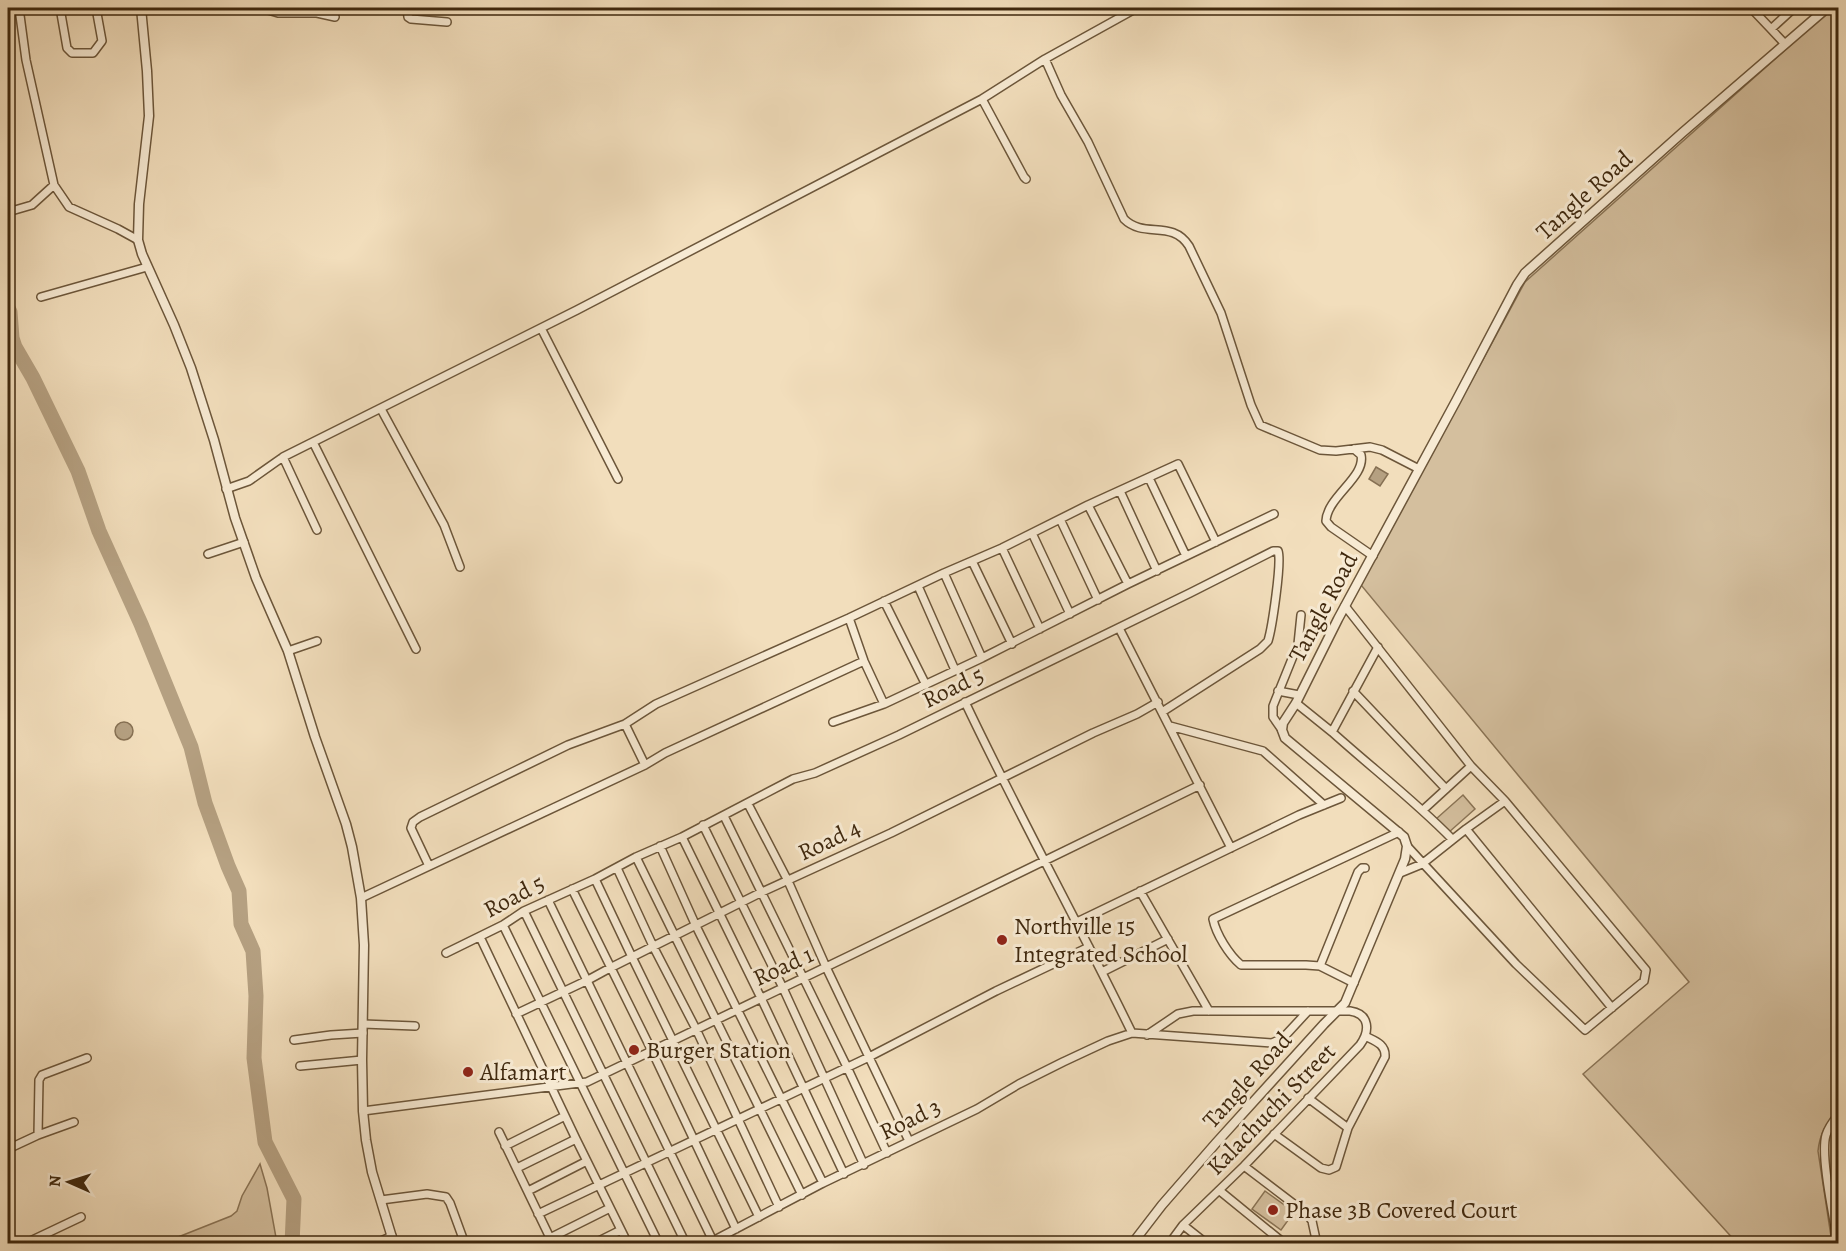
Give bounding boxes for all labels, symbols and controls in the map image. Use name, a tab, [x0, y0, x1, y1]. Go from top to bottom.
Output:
street label: Tangle Road	[1529, 143, 1639, 247]
street label: Tangle Road	[1281, 547, 1365, 667]
street label: Road 5	[917, 658, 989, 716]
street label: Road 4	[793, 812, 866, 868]
street label: Road 5	[478, 867, 550, 925]
place label: Northville 15 Integrated School	[1014, 910, 1188, 970]
marker: Northville 15 Integrated School	[995, 933, 1009, 947]
street label: Road 1	[748, 938, 818, 994]
street label: Tangle Road	[1195, 1025, 1299, 1135]
place label: Burger Station	[646, 1034, 791, 1066]
street label: Kalachuchi Street	[1200, 1036, 1342, 1182]
marker: Burger Station	[627, 1043, 641, 1057]
place label: Alfamart	[479, 1056, 567, 1088]
marker: Alfamart	[461, 1065, 475, 1079]
street label: Road 3	[874, 1090, 946, 1148]
north arrow	[39, 1152, 99, 1212]
text: N	[44, 1175, 66, 1188]
place label: Phase 3B Covered Court	[1285, 1194, 1518, 1226]
marker: Phase 3B Covered Court	[1266, 1203, 1280, 1217]

